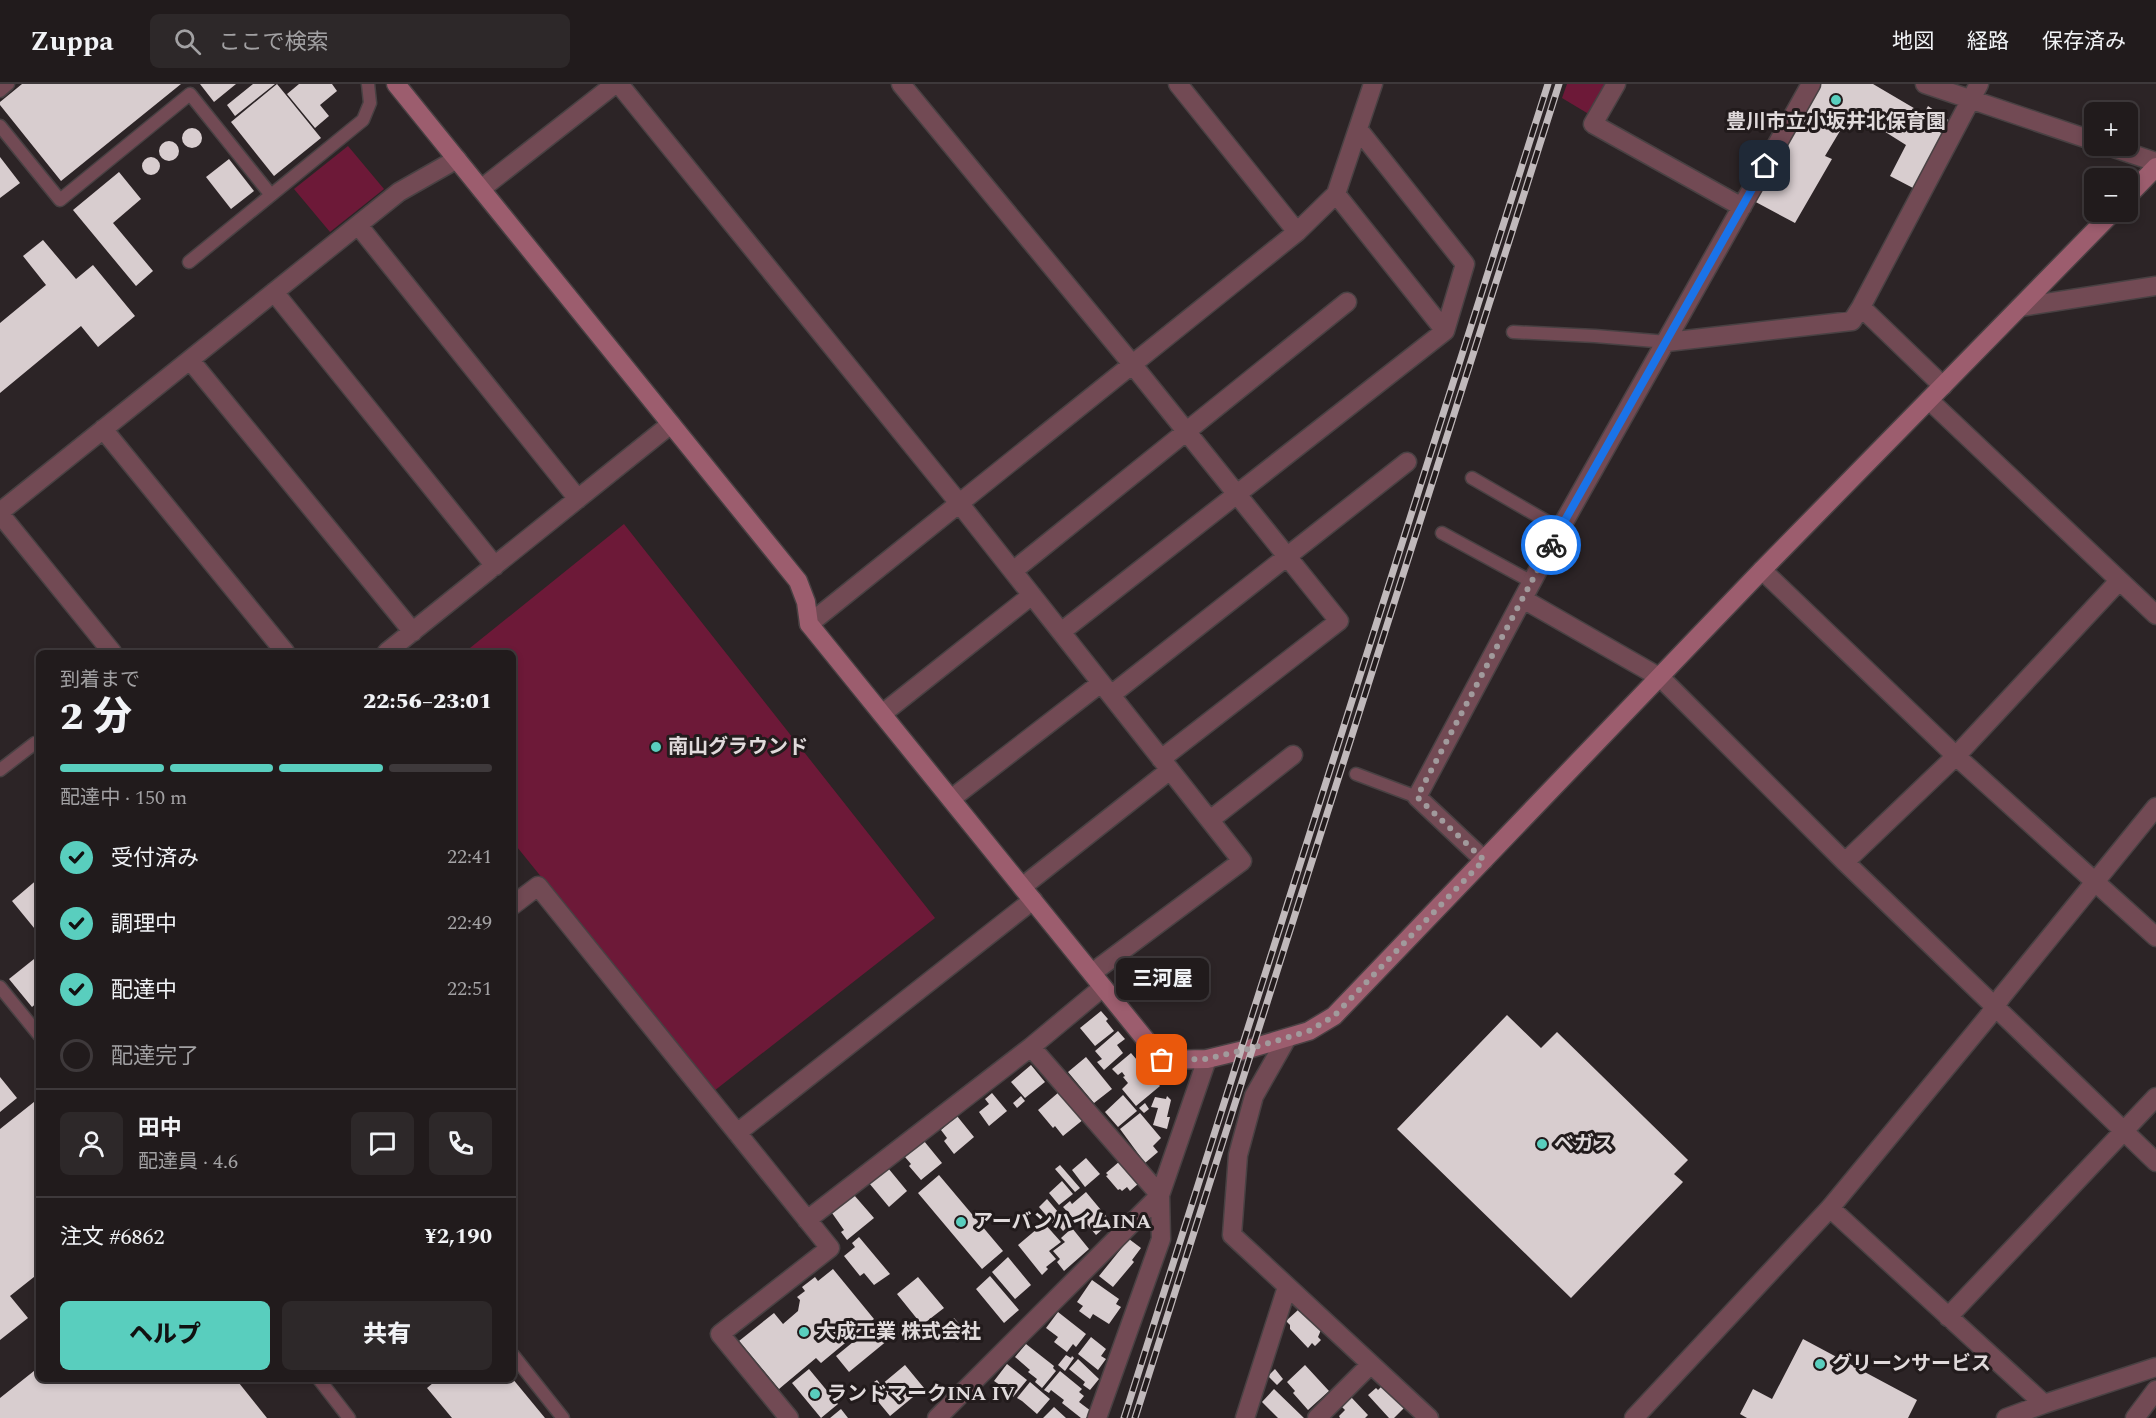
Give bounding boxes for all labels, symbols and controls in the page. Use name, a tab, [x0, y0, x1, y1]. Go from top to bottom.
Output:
search box	[150, 14, 570, 68]
text: Zuppa	[30, 20, 114, 63]
icon: search	[171, 25, 204, 58]
text: ここで検索	[219, 26, 329, 59]
text: 地図	[1892, 26, 1934, 58]
text: 経路	[1967, 26, 2009, 58]
text: 保存済み	[2042, 26, 2126, 58]
marker: 豊川市立小坂井北保育園	[1829, 93, 1843, 107]
map controls	[2084, 102, 2138, 222]
button: +	[2084, 102, 2138, 156]
place label: 豊川市立小坂井北保育園	[1726, 107, 1946, 137]
pin	[1739, 140, 1790, 191]
icon: home	[1748, 149, 1781, 182]
button: −	[2084, 168, 2138, 222]
courier	[1521, 515, 1581, 575]
icon: bike	[1535, 529, 1568, 562]
text: 到着まで	[60, 665, 140, 695]
text: 22:56–23:01	[363, 685, 492, 718]
text: 2 分	[60, 688, 132, 747]
place label: 南山グラウンド	[668, 732, 808, 762]
marker: 南山グラウンド	[649, 740, 663, 754]
text: 配達中 · 150 m	[60, 783, 187, 813]
icon: check	[60, 841, 93, 874]
text: 受付済み	[111, 842, 199, 875]
text: 22:41	[447, 842, 492, 872]
icon: check	[60, 907, 93, 940]
text: 調理中	[111, 908, 177, 941]
text: 22:49	[447, 908, 492, 938]
callout: 三河屋	[1116, 958, 1208, 1000]
text: 三河屋	[1133, 964, 1193, 994]
icon: check	[60, 973, 93, 1006]
text: 配達中	[111, 974, 177, 1007]
text: 22:51	[447, 974, 492, 1004]
pin	[1136, 1034, 1187, 1085]
text: 配達完了	[111, 1040, 199, 1073]
icon: bag	[1145, 1043, 1178, 1076]
button: person	[60, 1112, 123, 1175]
text: 田中	[138, 1112, 182, 1145]
button: chat	[351, 1112, 414, 1175]
button: phone	[429, 1112, 492, 1175]
place label: ベガス	[1554, 1129, 1614, 1159]
marker: ベガス	[1535, 1137, 1549, 1151]
text: 配達員 · 4.6	[138, 1147, 238, 1177]
place label: アーバンハイムINA	[973, 1207, 1152, 1237]
marker: アーバンハイムINA	[954, 1215, 968, 1229]
text: ¥2,190	[424, 1220, 492, 1253]
text: 注文 #6862	[60, 1221, 165, 1254]
button: ヘルプ	[60, 1301, 270, 1370]
button: 共有	[282, 1301, 492, 1370]
place label: 大成工業 株式会社	[816, 1317, 981, 1347]
marker: 大成工業 株式会社	[797, 1325, 811, 1339]
place label: グリーンサービス	[1832, 1349, 1991, 1379]
marker: グリーンサービス	[1813, 1357, 1827, 1371]
place label: ランドマークINA IV	[827, 1379, 1015, 1409]
marker: ランドマークINA IV	[808, 1387, 822, 1401]

